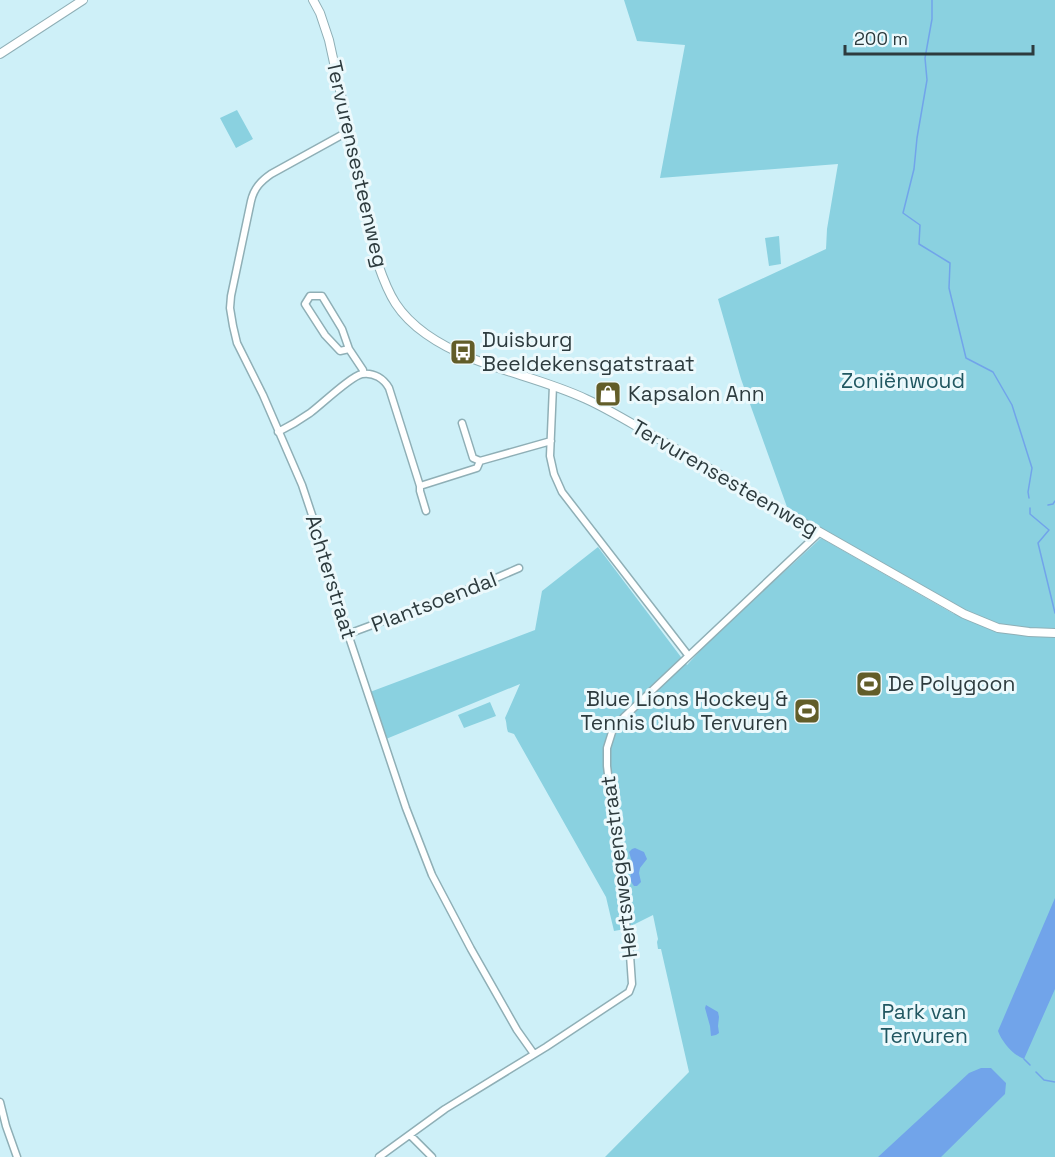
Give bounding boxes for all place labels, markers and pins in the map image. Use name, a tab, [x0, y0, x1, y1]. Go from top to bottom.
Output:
place label: Duisburg Beeldekensgatstraat	[482, 326, 695, 377]
bus stop icon: Duisburg Beeldekensgatstraat	[448, 337, 478, 367]
shop icon: Kapsalon Ann	[593, 379, 623, 409]
place label: Kapsalon Ann	[628, 380, 765, 407]
sports icon: De Polygoon	[854, 669, 884, 699]
place label: De Polygoon	[888, 670, 1015, 697]
place label: Blue Lions Hockey & Tennis Club Tervuren	[581, 685, 788, 736]
sports icon: Blue Lions Hockey & Tennis Club Tervuren	[792, 696, 822, 726]

